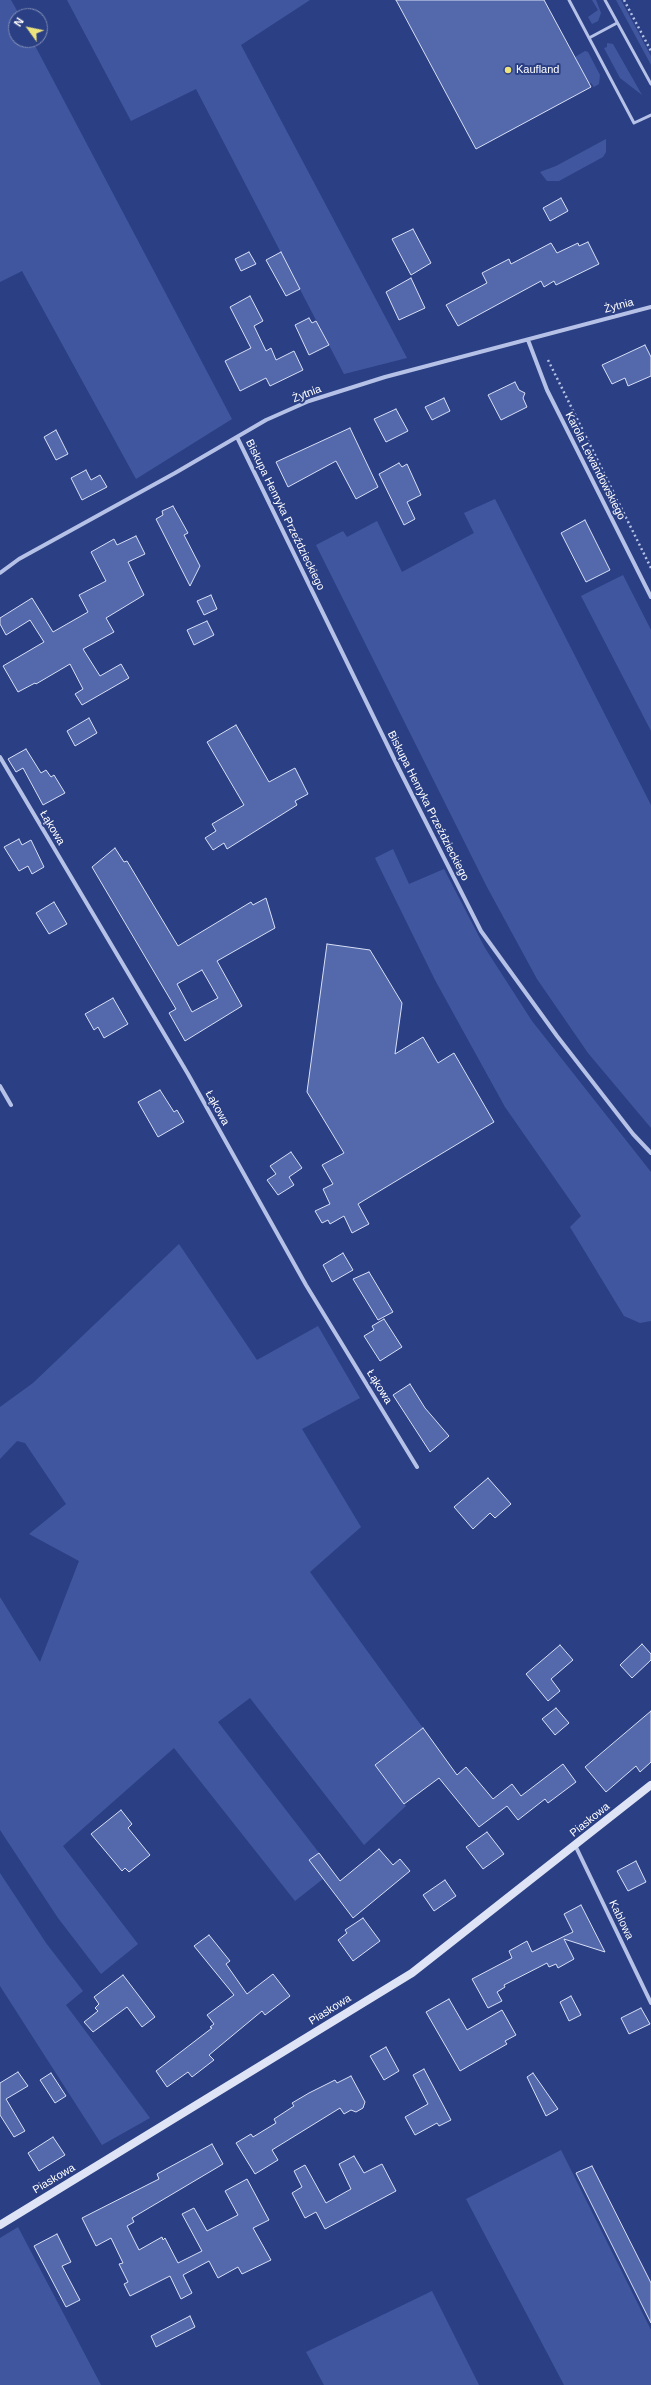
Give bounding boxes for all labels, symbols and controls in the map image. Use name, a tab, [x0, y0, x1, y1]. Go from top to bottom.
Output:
north arrow	[8, 8, 48, 48]
text: N	[12, 15, 26, 29]
place label: Kaufland	[516, 63, 559, 77]
marker: Kaufland	[503, 65, 513, 75]
street label: Żytnia	[603, 296, 635, 316]
street label: Żytnia	[291, 382, 323, 406]
street label: Karola Lewandowskiego	[562, 410, 628, 522]
street label: Biskupa Henryka Przeździeckiego	[243, 437, 327, 593]
street label: Biskupa Henryka Przeździeckiego	[384, 729, 472, 883]
street label: Łąkowa	[37, 808, 67, 848]
street label: Łąkowa	[202, 1088, 232, 1128]
street label: Łąkowa	[363, 1367, 395, 1407]
street label: Piaskowa	[568, 1800, 612, 1840]
street label: Kablowa	[606, 1898, 636, 1942]
street label: Piaskowa	[307, 1992, 353, 2028]
street label: Piaskowa	[30, 2161, 78, 2197]

